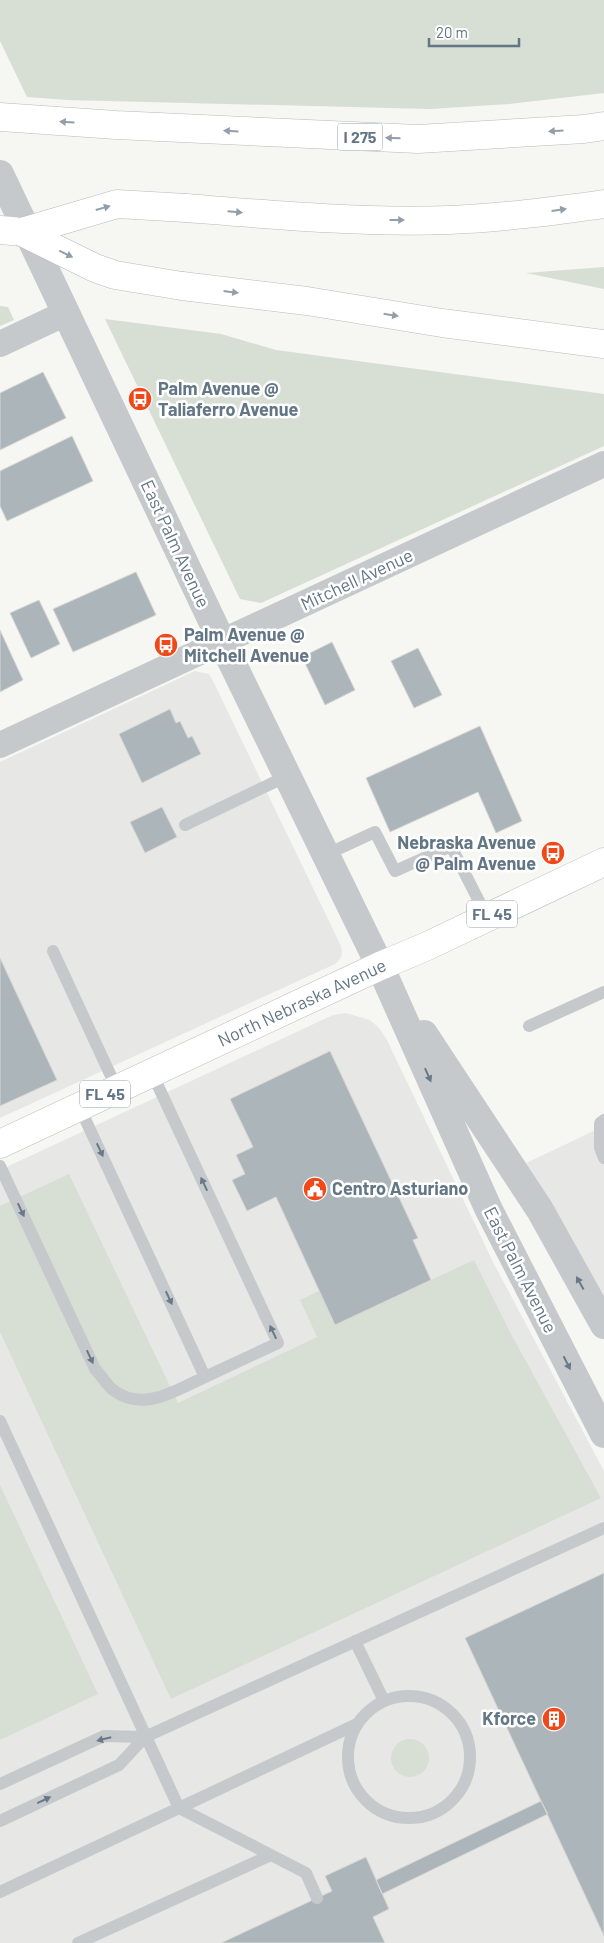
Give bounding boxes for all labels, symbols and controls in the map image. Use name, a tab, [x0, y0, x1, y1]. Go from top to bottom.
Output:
scale bar	[429, 15, 519, 47]
text: 20 m	[436, 23, 468, 41]
one-way arrow	[59, 117, 75, 125]
road number: I 275	[338, 124, 382, 150]
one-way arrow	[223, 126, 239, 134]
one-way arrow	[547, 128, 563, 136]
one-way arrow	[385, 134, 401, 142]
one-way arrow	[95, 204, 110, 212]
one-way arrow	[551, 206, 567, 214]
one-way arrow	[227, 208, 243, 216]
one-way arrow	[389, 216, 405, 224]
one-way arrow	[59, 250, 73, 258]
one-way arrow	[223, 288, 239, 296]
one-way arrow	[384, 311, 400, 319]
place label: Palm Avenue @ Taliaferro Avenue	[158, 377, 298, 420]
bus stop icon: Palm Avenue @ Taliaferro Avenue	[127, 386, 153, 412]
street label: East Palm Avenue	[137, 476, 215, 611]
street label: Mitchell Avenue	[297, 543, 416, 615]
place label: Palm Avenue @ Mitchell Avenue	[184, 623, 309, 666]
bus stop icon: Palm Avenue @ Mitchell Avenue	[153, 632, 179, 658]
place label: Nebraska Avenue @ Palm Avenue	[397, 831, 536, 874]
bus stop icon: Nebraska Avenue @ Palm Avenue	[540, 840, 566, 866]
road number: FL 45	[467, 901, 517, 928]
street label: North Nebraska Avenue	[214, 953, 389, 1051]
one-way arrow	[424, 1068, 432, 1082]
road number: FL 45	[80, 1080, 130, 1108]
one-way arrow	[96, 1143, 104, 1157]
public building icon: Centro Asturiano	[302, 1176, 328, 1202]
one-way arrow	[200, 1177, 209, 1192]
place label: Centro Asturiano	[332, 1177, 468, 1199]
one-way arrow	[17, 1203, 25, 1218]
street label: East Palm Avenue	[480, 1203, 562, 1336]
one-way arrow	[576, 1276, 585, 1289]
one-way arrow	[165, 1291, 173, 1305]
one-way arrow	[269, 1325, 277, 1339]
one-way arrow	[86, 1350, 94, 1364]
one-way arrow	[563, 1355, 571, 1370]
building icon: Kforce	[541, 1706, 567, 1732]
place label: Kforce	[482, 1707, 536, 1729]
one-way arrow	[96, 1735, 111, 1743]
one-way arrow	[37, 1796, 51, 1804]

